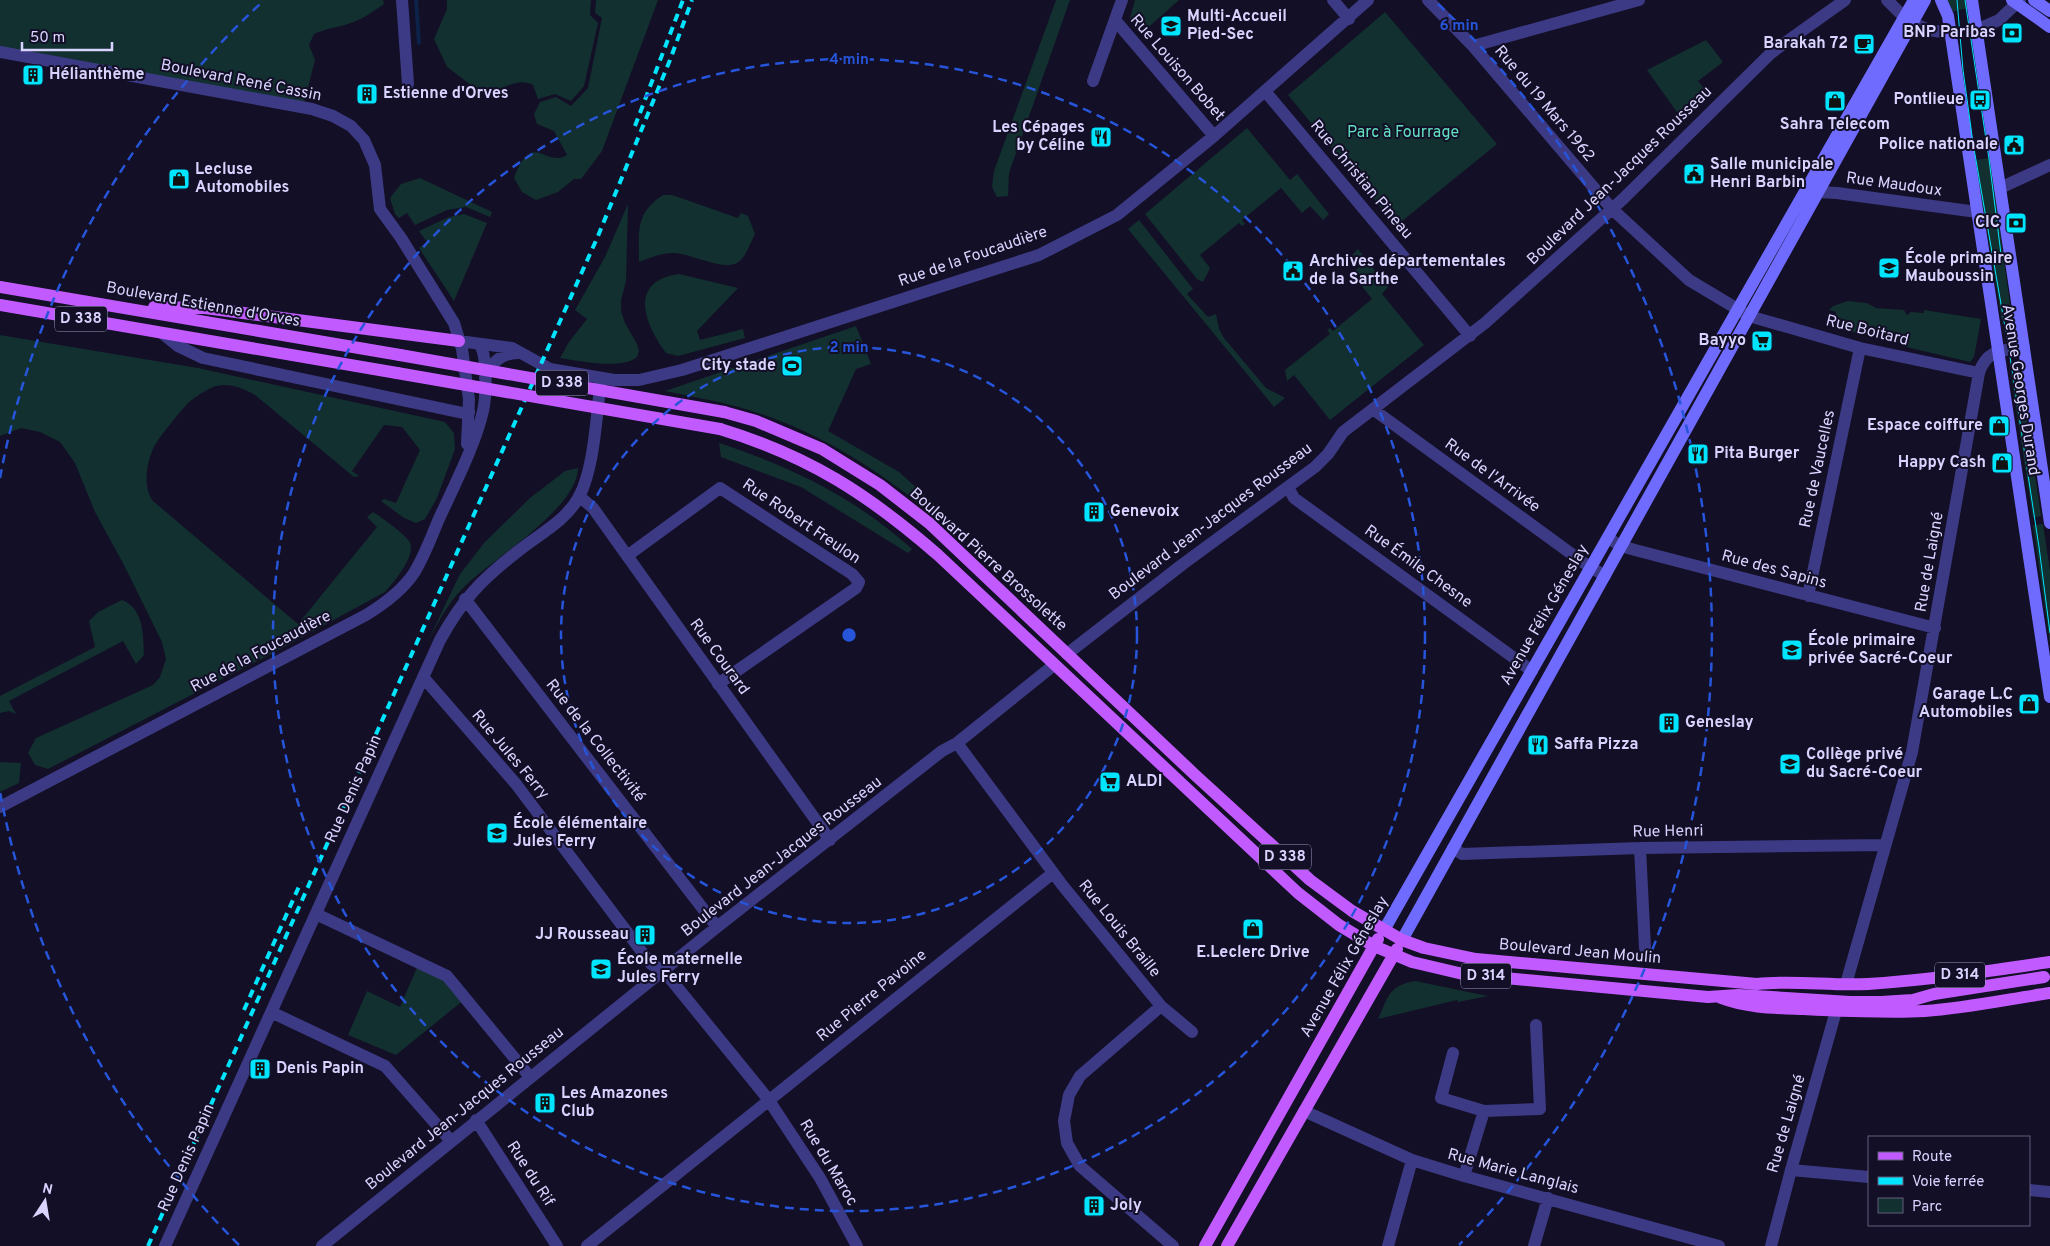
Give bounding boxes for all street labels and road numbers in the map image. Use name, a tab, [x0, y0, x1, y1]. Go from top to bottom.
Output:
street label: Rue Louison Bobet	[1125, 11, 1229, 125]
street label: Rue du 19 Mars 1962	[1489, 42, 1599, 166]
street label: Boulevard René Cassin	[159, 56, 323, 106]
street label: Boulevard Jean-Jacques Rousseau	[1523, 82, 1717, 270]
street label: Rue Christian Pineau	[1305, 116, 1417, 244]
street label: Rue Maudoux	[1845, 168, 1943, 202]
street label: Rue de la Foucaudière	[896, 222, 1050, 292]
street label: Boulevard Estienne d'Orves	[104, 278, 302, 332]
street label: Avenue Georges Durand	[1997, 303, 2043, 477]
road number: D 338	[55, 306, 107, 332]
street label: Rue Boitard	[1824, 311, 1910, 351]
road number: D 338	[536, 370, 588, 396]
street label: Rue de Vaucelles	[1796, 408, 1840, 530]
street label: Rue de l'Arrivée	[1440, 435, 1544, 517]
street label: Boulevard Jean-Jacques Rousseau	[1105, 439, 1317, 605]
street label: Rue Robert Freulon	[738, 475, 864, 569]
street label: Boulevard Pierre Brossolette	[905, 484, 1071, 636]
street label: Rue de Laigné	[1911, 510, 1949, 614]
street label: Rue Émile Chesne	[1360, 519, 1477, 613]
street label: Avenue Félix Géneslay	[1496, 541, 1594, 689]
street label: Rue des Sapins	[1719, 546, 1829, 594]
street label: Rue de la Foucaudière	[187, 606, 335, 698]
street label: Rue Courard	[685, 615, 753, 699]
street label: Rue de la Collectivité	[541, 676, 649, 806]
street label: Rue Jules Ferry	[467, 706, 553, 804]
street label: Rue Denis Papin	[321, 732, 387, 846]
street label: Boulevard Jean-Jacques Rousseau	[678, 772, 886, 942]
street label: Rue Henri	[1632, 821, 1704, 843]
road number: D 338	[1259, 844, 1311, 870]
street label: Rue Louis Braille	[1074, 876, 1164, 982]
street label: Avenue Félix Géneslay	[1296, 893, 1394, 1041]
street label: Boulevard Jean Moulin	[1498, 935, 1662, 969]
street label: Rue Pierre Pavoine	[813, 945, 931, 1047]
road number: D 314	[1935, 962, 1985, 988]
road number: D 314	[1461, 964, 1511, 988]
street label: Boulevard Jean-Jacques Rousseau	[362, 1023, 568, 1195]
street label: Rue de Laigné	[1763, 1072, 1811, 1176]
street label: Rue Denis Papin	[154, 1101, 220, 1215]
street label: Rue du Maroc	[794, 1116, 862, 1210]
street label: Rue du Rif	[502, 1138, 559, 1211]
street label: Rue Marie Langlais	[1445, 1145, 1581, 1199]

